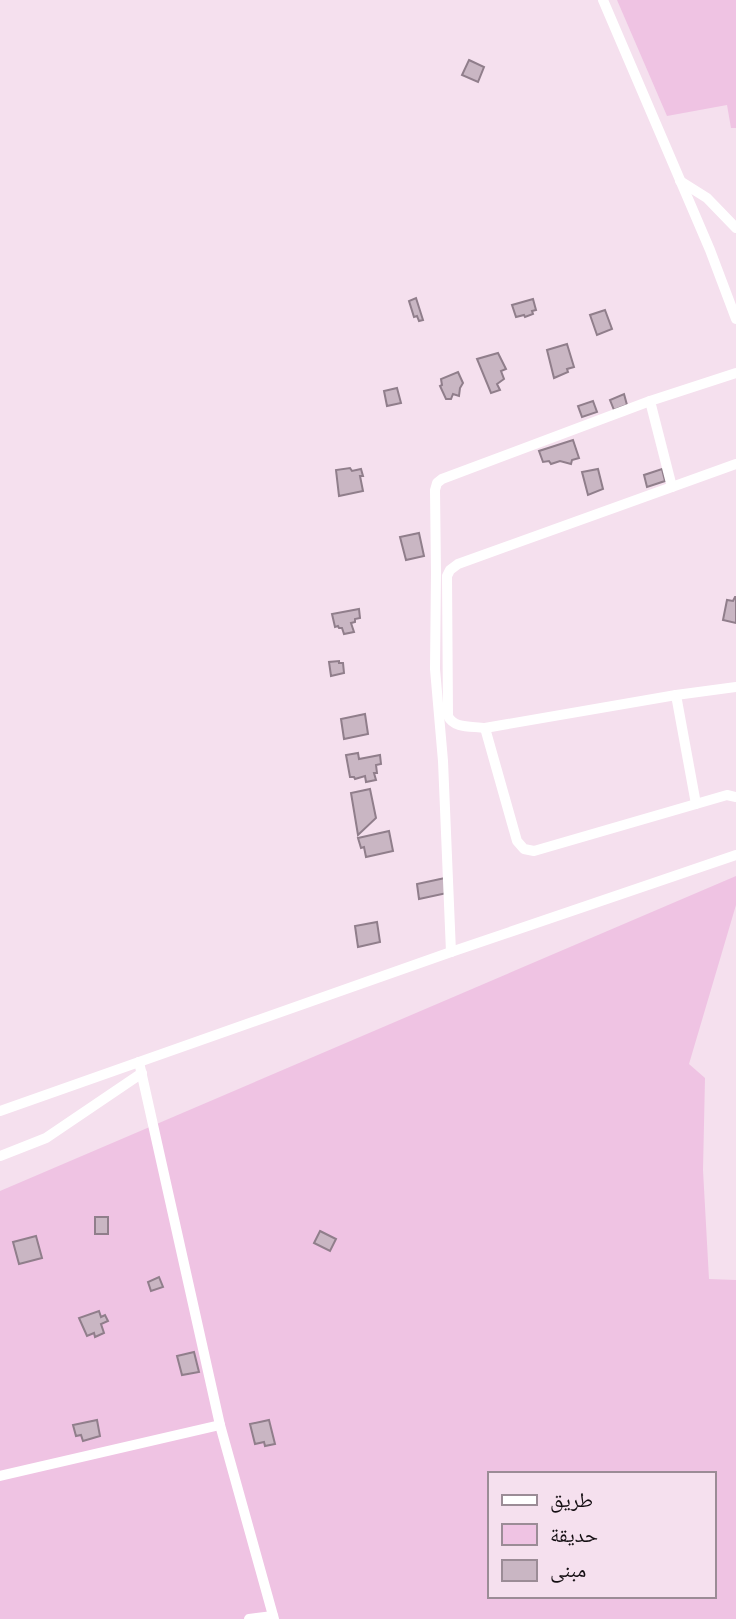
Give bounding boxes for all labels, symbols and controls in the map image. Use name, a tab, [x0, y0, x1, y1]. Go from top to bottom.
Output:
legend	[488, 1472, 715, 1598]
text: طريق	[550, 1486, 593, 1514]
text: حديقة	[550, 1521, 598, 1549]
text: مبنى	[550, 1556, 586, 1584]

